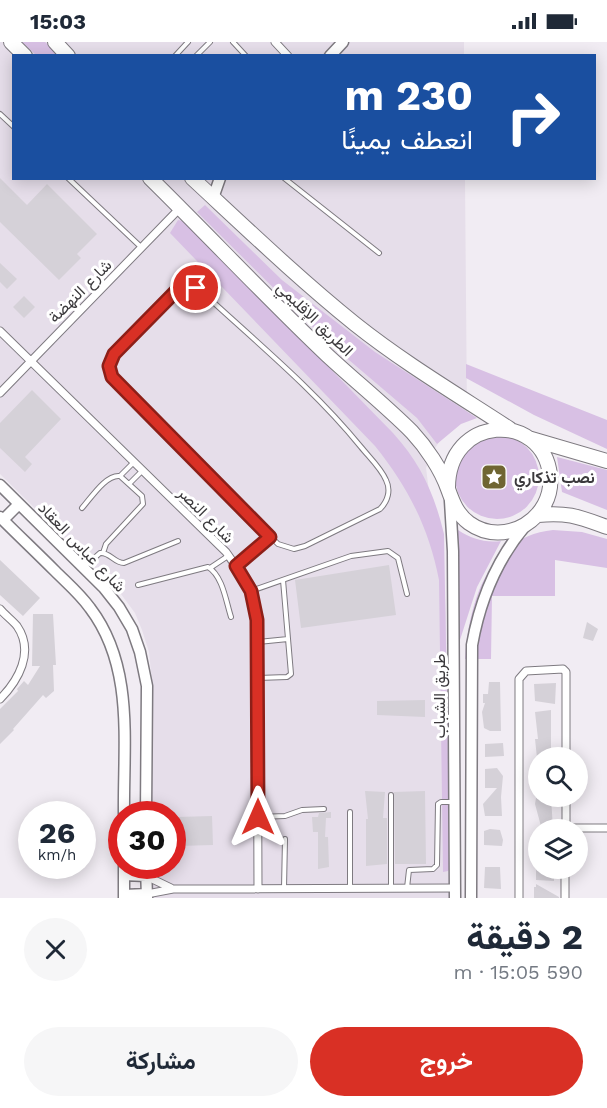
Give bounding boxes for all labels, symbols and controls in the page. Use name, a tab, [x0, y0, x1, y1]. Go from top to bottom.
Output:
text: 15:03	[30, 9, 86, 34]
text: 230 m	[344, 71, 473, 120]
icon: right	[494, 78, 572, 156]
text: انعطف يمينًا	[341, 124, 473, 156]
street label: شارع النهضة	[45, 256, 117, 328]
pin	[170, 262, 221, 313]
icon: arrive	[179, 271, 212, 304]
street label: الطريق الإقليمي	[270, 278, 357, 363]
place icon: نصب تذكاري	[479, 462, 509, 492]
place label: نصب تذكاري	[514, 468, 595, 491]
street label: شارع النصر	[172, 482, 238, 548]
street label: شارع عباس العقاد	[33, 498, 130, 597]
street label: طريق الشباب	[430, 654, 450, 738]
map controls	[528, 747, 588, 879]
button: search	[528, 747, 588, 807]
position arrow	[226, 785, 290, 849]
speed limit sign: 30	[108, 801, 186, 879]
text: 26	[39, 815, 75, 850]
button: layers	[528, 819, 588, 879]
text: km/h	[38, 846, 76, 864]
text: 2 دقيقة	[466, 916, 583, 958]
button: close	[24, 918, 87, 981]
text: 590 m · 15:05	[453, 960, 583, 984]
button: مشاركة	[24, 1027, 298, 1096]
button: خروج	[310, 1027, 583, 1096]

